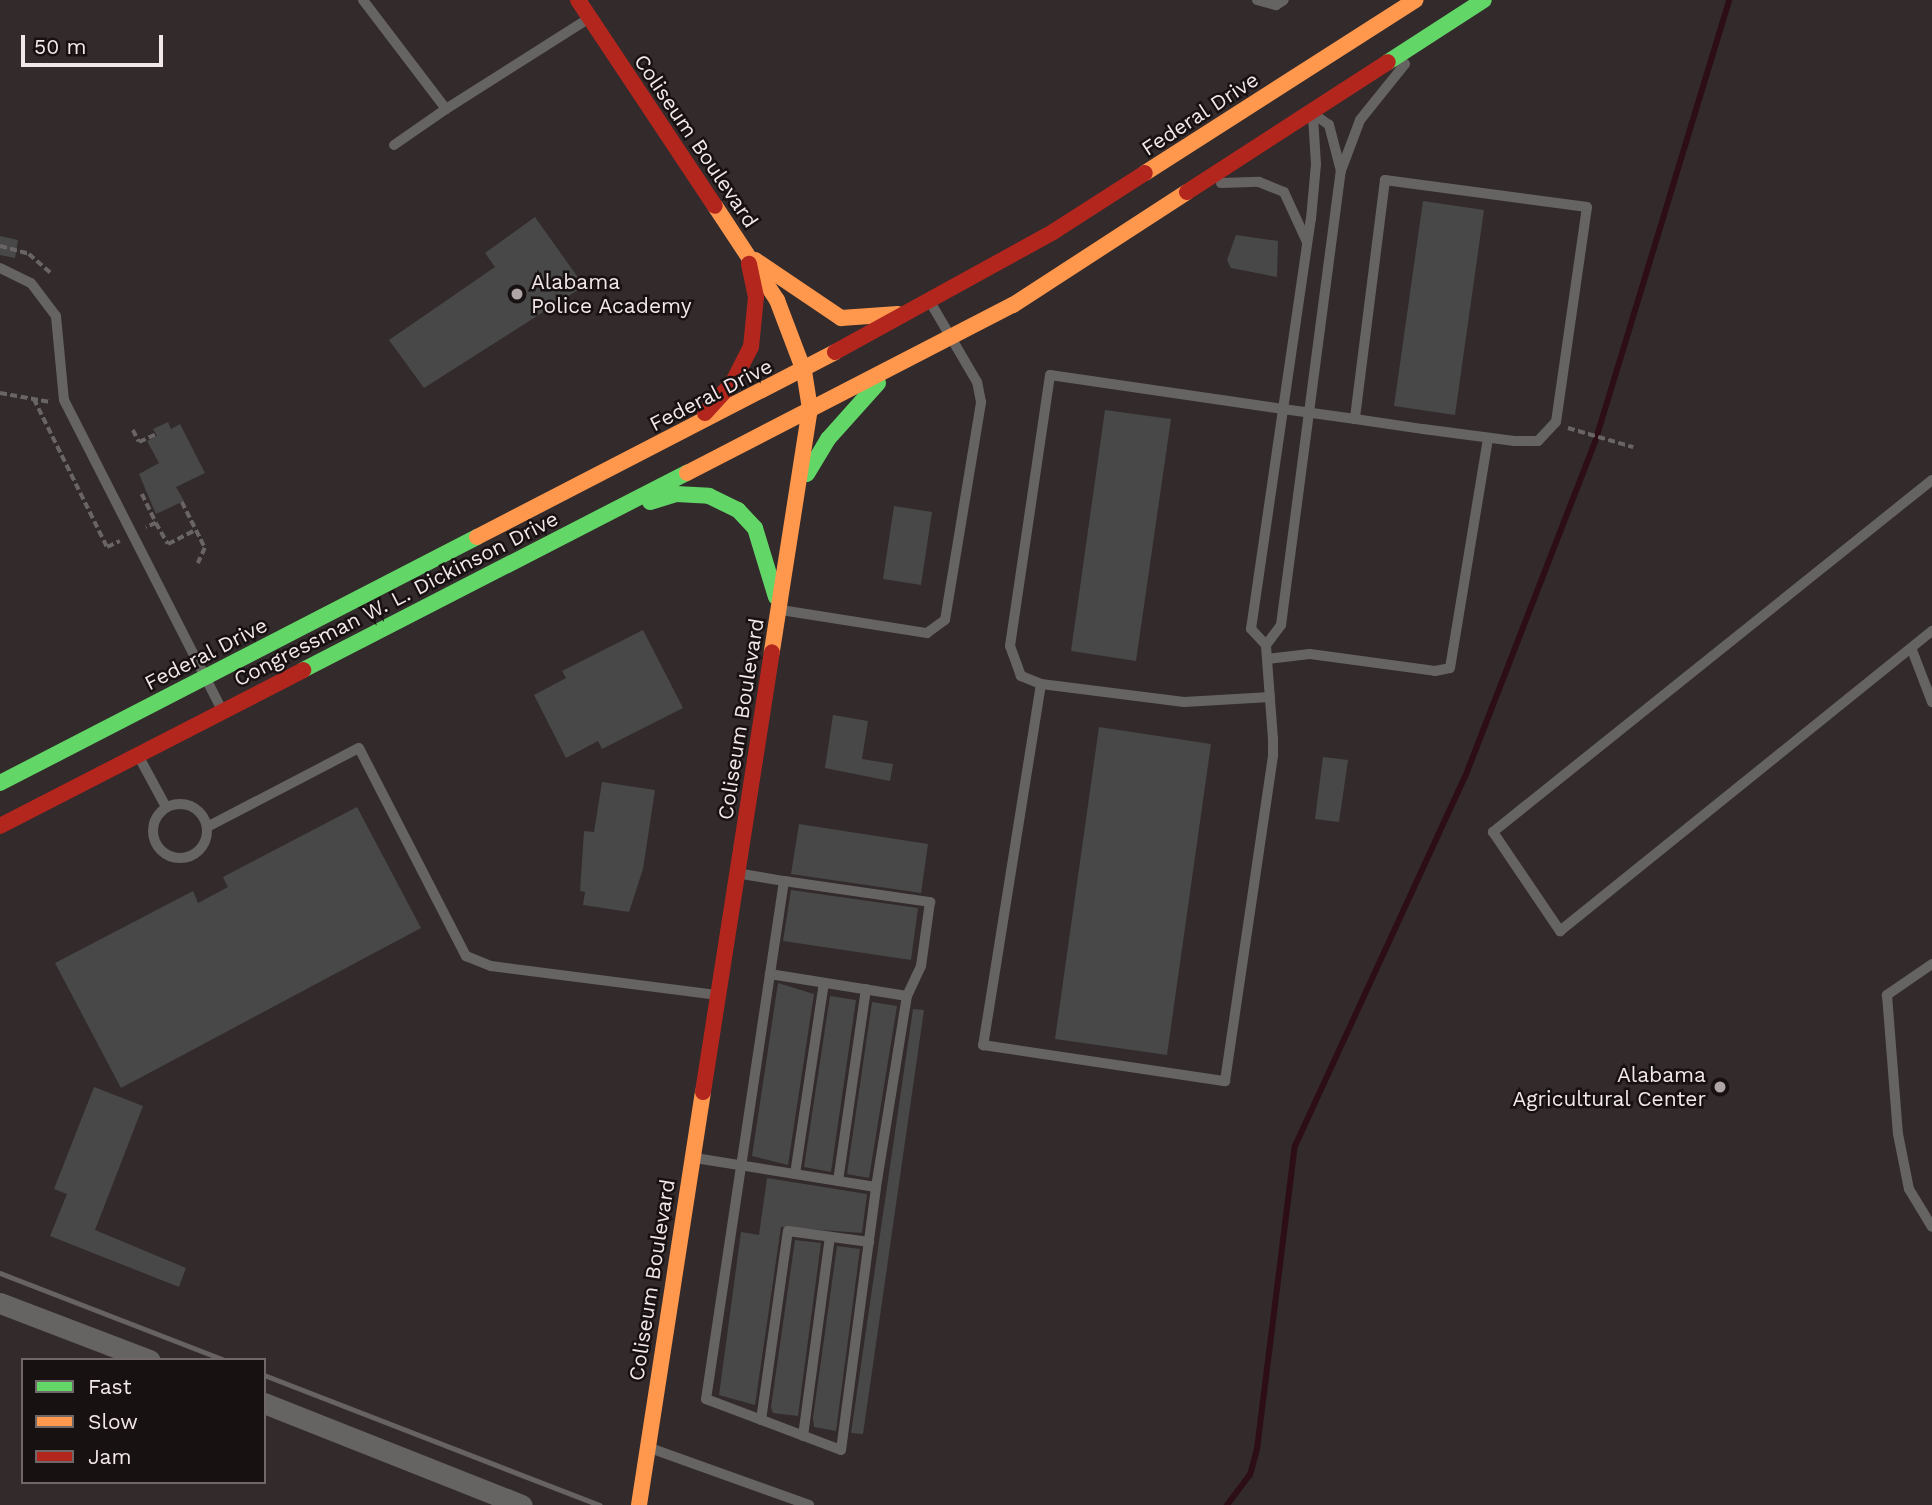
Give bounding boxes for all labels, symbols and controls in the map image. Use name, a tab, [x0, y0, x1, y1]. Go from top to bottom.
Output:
scale bar	[24, 21, 166, 65]
text: 50 m	[34, 34, 86, 59]
street label: Coliseum Boulevard	[629, 49, 763, 233]
street label: Federal Drive	[1137, 67, 1263, 161]
place label: Alabama Police Academy	[531, 269, 692, 319]
marker: Alabama Police Academy	[509, 286, 525, 302]
street label: Federal Drive	[645, 353, 777, 437]
street label: Congressman W. L. Dickinson Drive	[229, 506, 563, 692]
street label: Federal Drive	[140, 612, 272, 696]
street label: Coliseum Boulevard	[713, 616, 769, 822]
place label: Alabama Agricultural Center	[1512, 1062, 1706, 1112]
marker: Alabama Agricultural Center	[1712, 1079, 1728, 1095]
street label: Coliseum Boulevard	[624, 1177, 680, 1383]
legend	[21, 1358, 266, 1484]
text: Fast	[88, 1374, 132, 1399]
text: Slow	[88, 1409, 138, 1434]
text: Jam	[88, 1444, 131, 1469]

